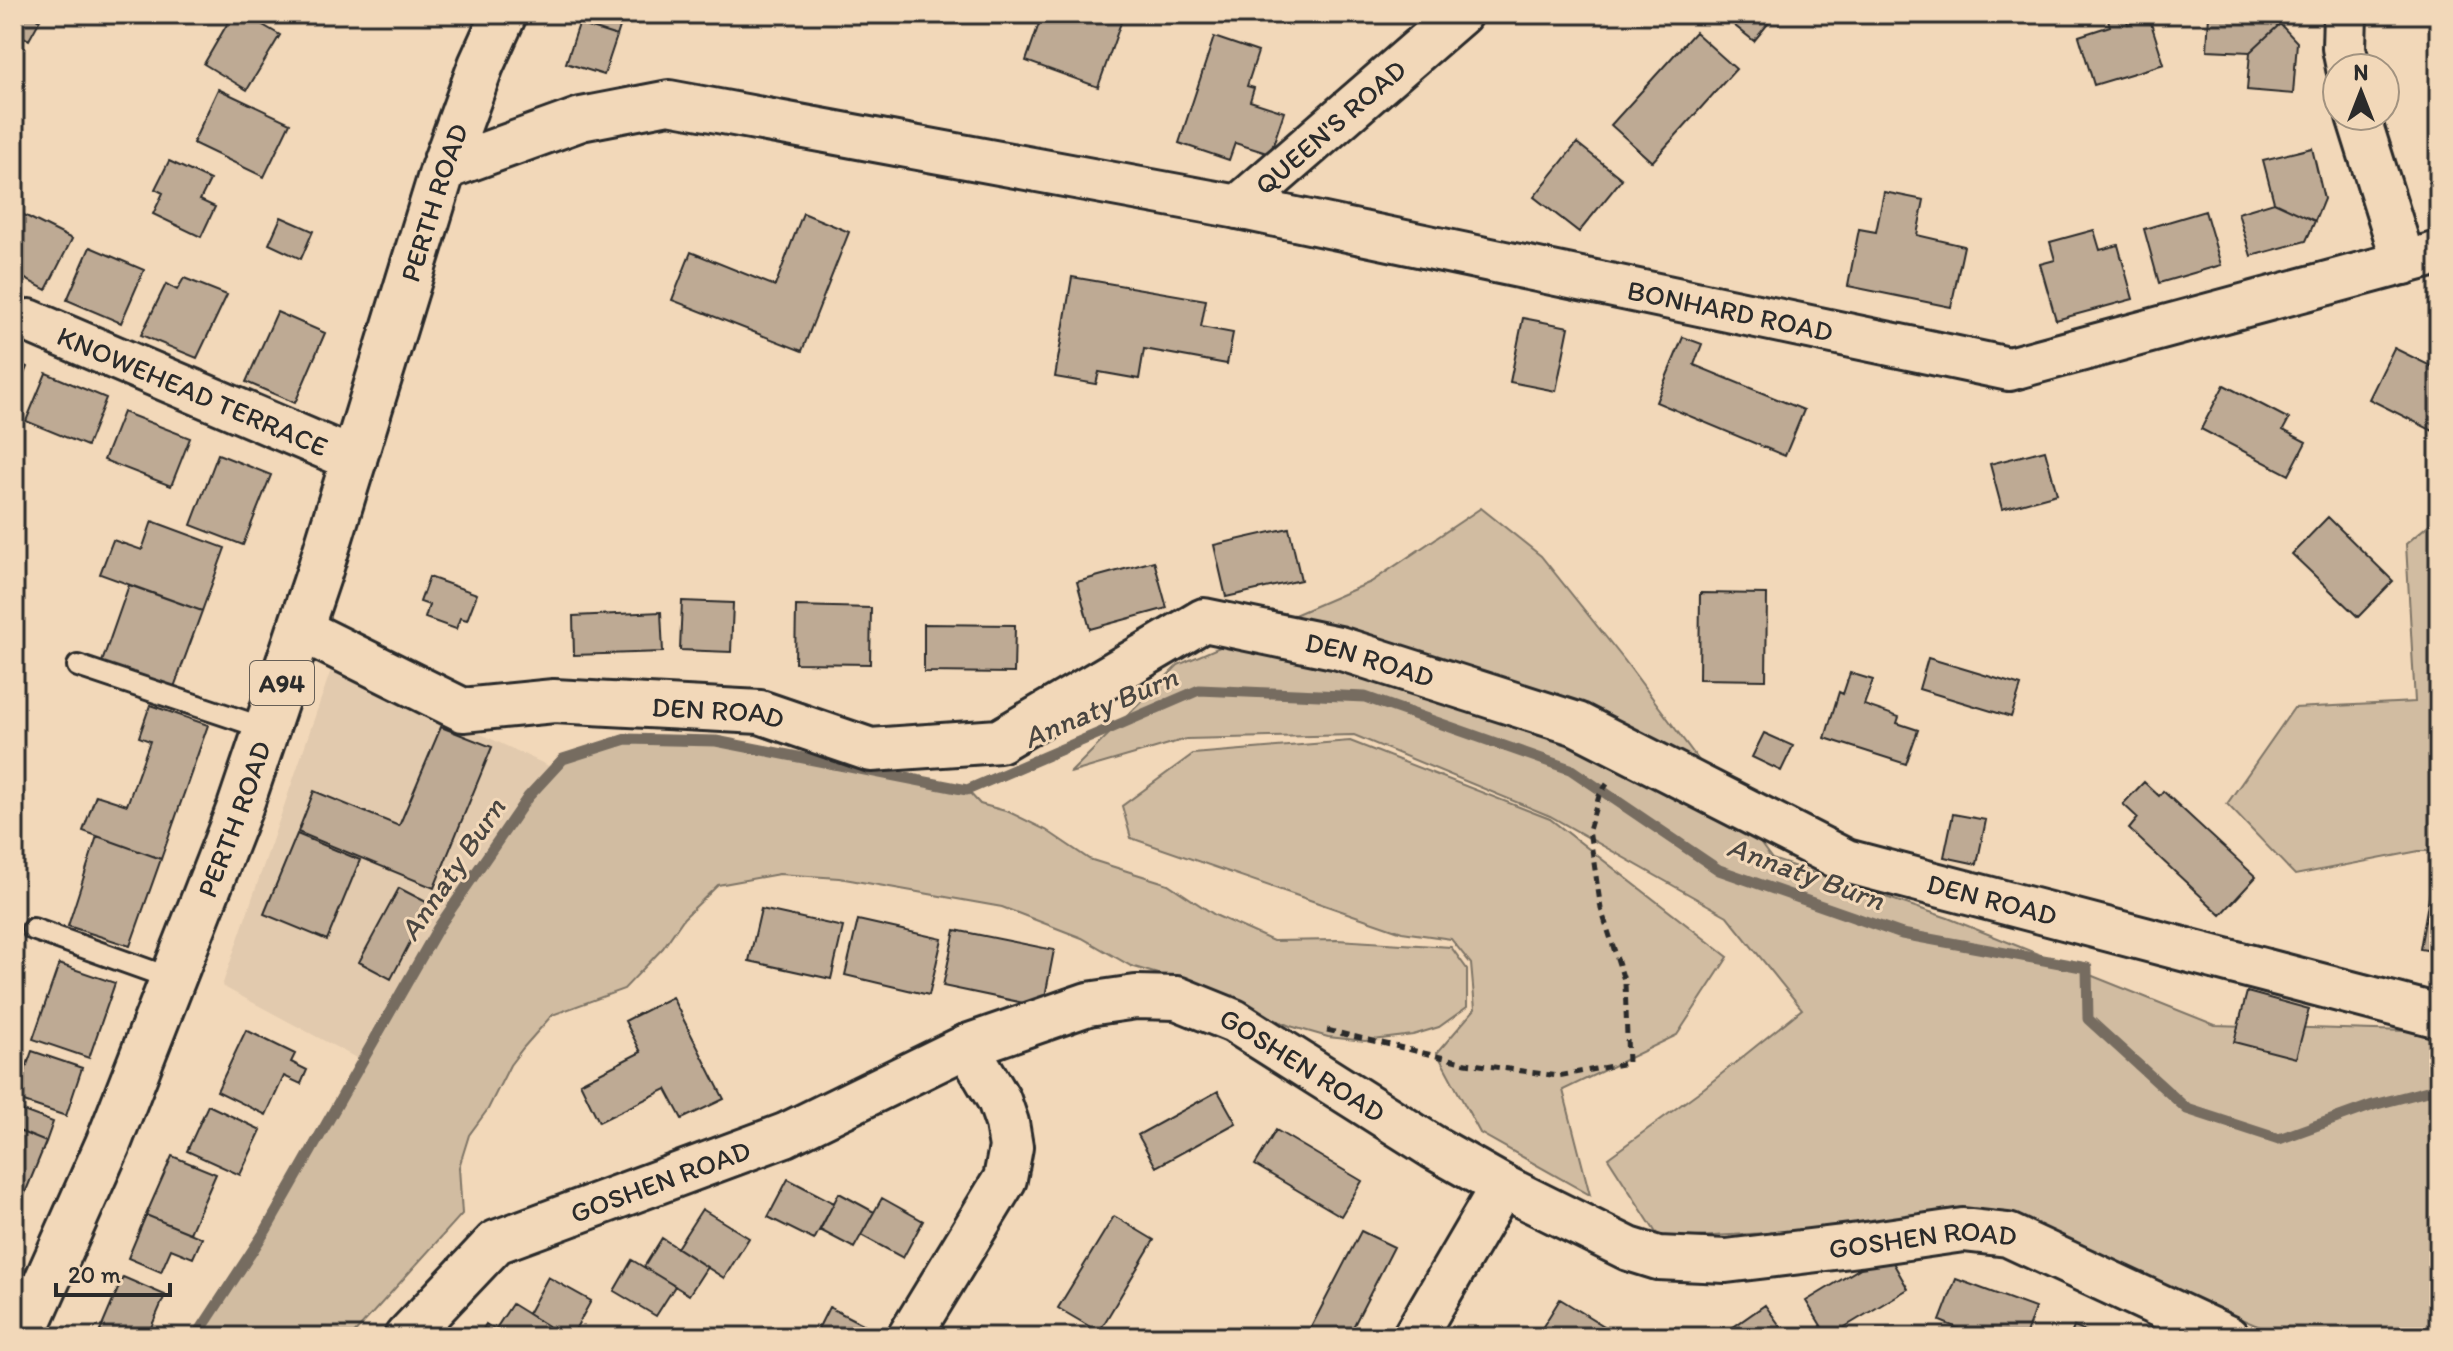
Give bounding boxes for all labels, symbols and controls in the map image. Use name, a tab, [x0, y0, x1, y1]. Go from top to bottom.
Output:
street label: QUEEN'S ROAD	[1248, 52, 1413, 202]
north arrow	[2321, 52, 2401, 132]
text: N	[2354, 59, 2368, 86]
street label: PERTH ROAD	[392, 119, 475, 286]
street label: BONHARD ROAD	[1624, 272, 1836, 349]
street label: KNOWEHEAD TERRACE	[52, 318, 333, 463]
street label: DEN ROAD	[1302, 624, 1439, 694]
water label: Annaty Burn	[1017, 658, 1184, 756]
road number: A94	[250, 661, 314, 705]
street label: DEN ROAD	[651, 689, 789, 736]
street label: PERTH ROAD	[189, 736, 278, 902]
water label: Annaty Burn	[391, 790, 514, 947]
water label: Annaty Burn	[1723, 828, 1890, 919]
street label: DEN ROAD	[1923, 866, 2061, 932]
street label: GOSHEN ROAD	[1215, 1000, 1392, 1130]
street label: GOSHEN ROAD	[565, 1132, 755, 1230]
street label: GOSHEN ROAD	[1827, 1213, 2019, 1266]
scale bar	[56, 1247, 170, 1297]
text: 20 m	[68, 1260, 121, 1289]

